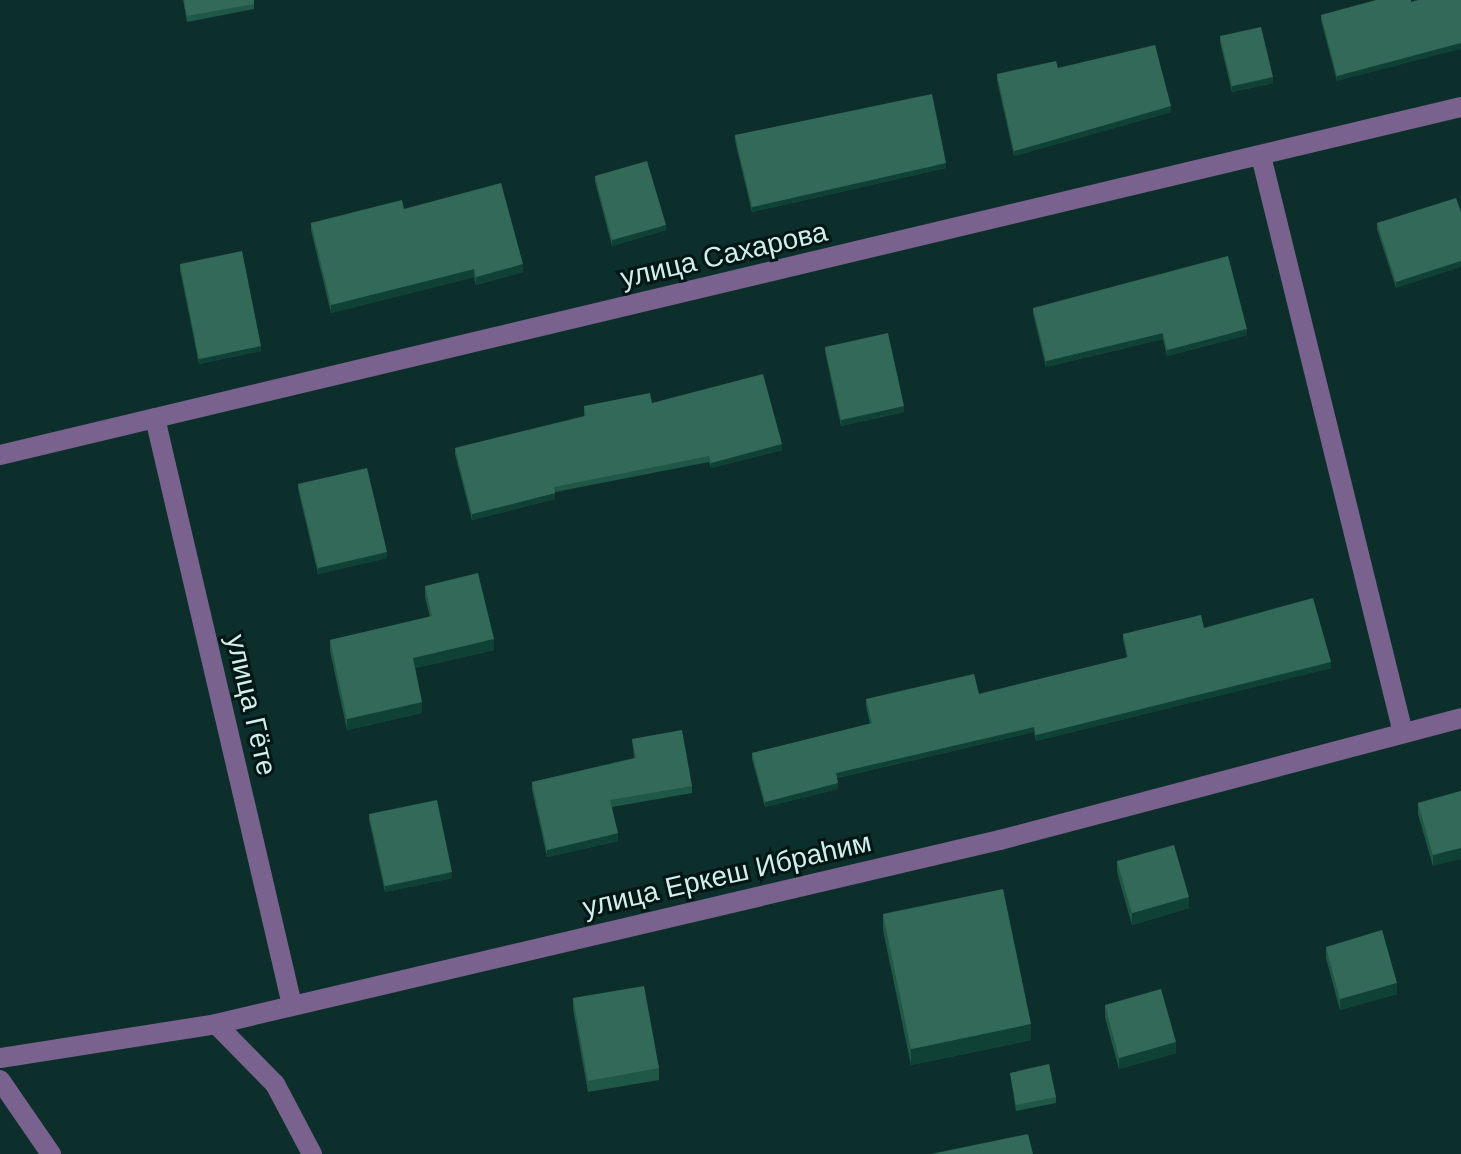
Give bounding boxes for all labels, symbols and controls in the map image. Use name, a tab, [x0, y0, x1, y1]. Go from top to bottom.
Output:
street label: улица Сахарова	[617, 215, 831, 295]
street label: улица Гёте	[218, 631, 284, 779]
street label: улица Еркеш Ибраһим	[579, 825, 875, 925]

